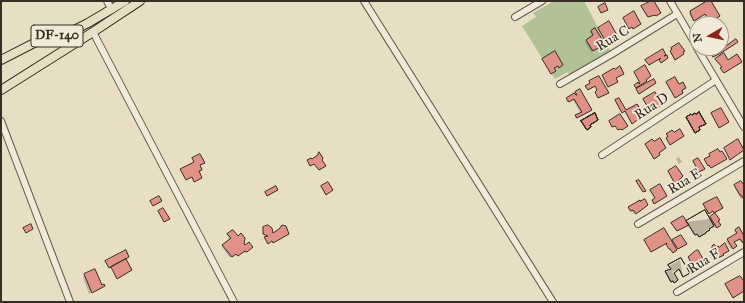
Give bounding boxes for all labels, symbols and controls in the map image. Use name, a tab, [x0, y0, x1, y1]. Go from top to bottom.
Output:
north arrow	[689, 16, 729, 56]
street label: Rua C	[593, 23, 633, 55]
road number: DF-140	[31, 25, 83, 47]
text: N	[690, 32, 705, 43]
street label: Rua D	[632, 90, 672, 124]
street label: Rua E	[665, 165, 705, 199]
street label: Rua F	[685, 246, 723, 278]

